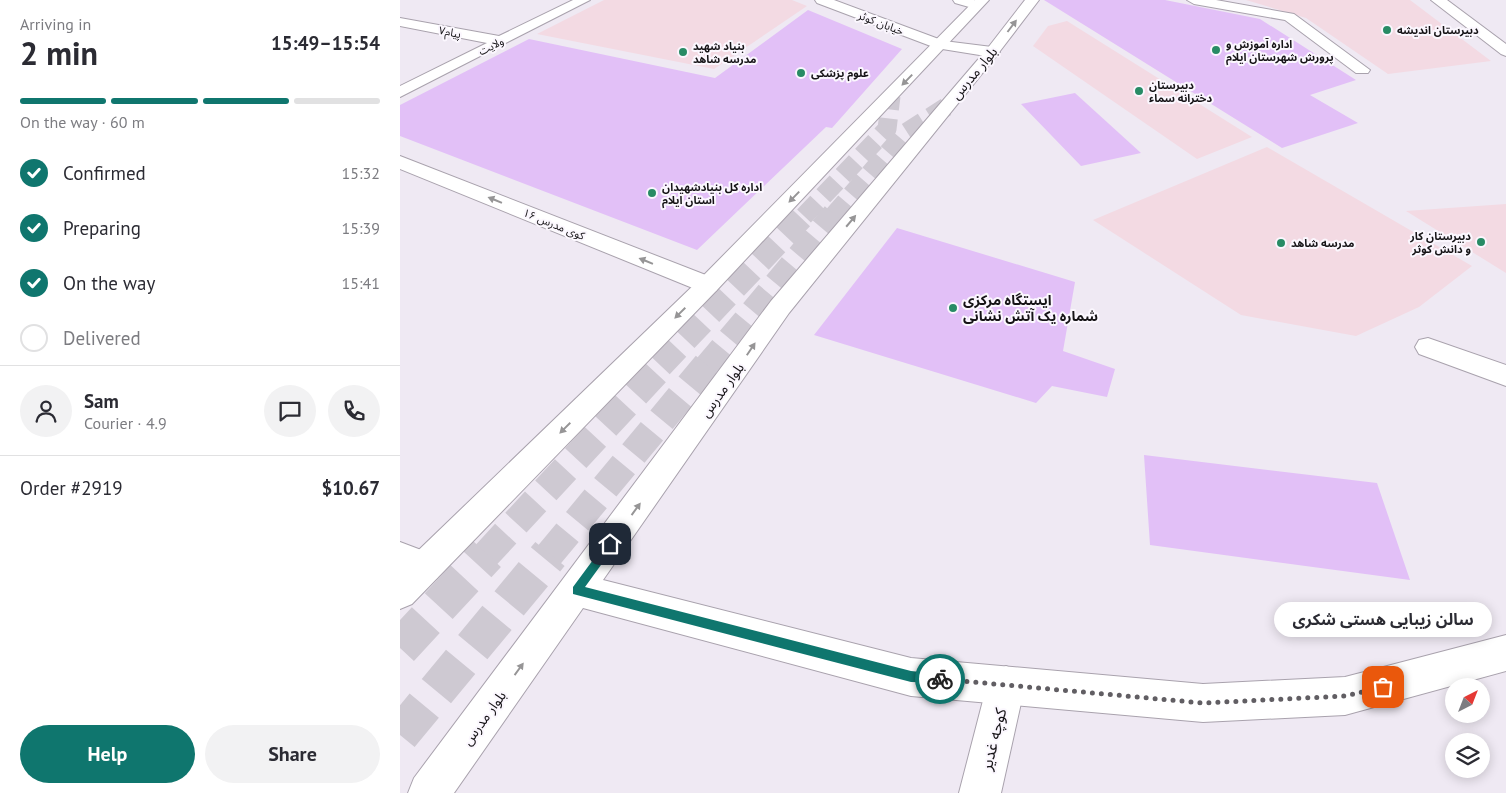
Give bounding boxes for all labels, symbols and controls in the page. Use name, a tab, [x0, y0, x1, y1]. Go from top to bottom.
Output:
street label: خیابان کوثر	[855, 8, 906, 38]
text: Arriving in	[20, 14, 91, 34]
one-way arrow	[1007, 19, 1017, 33]
street label: پیام۷	[438, 23, 462, 42]
place label: دبیرستان اندیشه	[1397, 23, 1479, 37]
marker: دبیرستان اندیشه	[1381, 24, 1393, 36]
text: 15:49–15:54	[271, 31, 380, 55]
text: 2 min	[20, 32, 98, 74]
street label: ولایت	[476, 34, 506, 58]
place label: اداره آموزش و پرورش شهرستان ایلام	[1226, 37, 1334, 66]
place label: بنیاد شهید مدرسه شاهد	[693, 39, 756, 66]
street label: بلوار مدرس	[947, 43, 1001, 103]
marker: اداره آموزش و پرورش شهرستان ایلام	[1210, 44, 1222, 56]
marker: بنیاد شهید مدرسه شاهد	[677, 46, 689, 58]
place label: علوم پزشکی	[811, 66, 869, 82]
marker: علوم پزشکی	[795, 67, 807, 79]
one-way arrow	[901, 74, 913, 86]
place label: دبیرستان دخترانه سماء	[1149, 78, 1212, 105]
marker: دبیرستان دخترانه سماء	[1133, 85, 1145, 97]
text: On the way · 60 m	[20, 112, 145, 132]
icon: check	[20, 159, 48, 187]
text: Confirmed	[63, 161, 146, 185]
text: 15:32	[342, 163, 380, 183]
place label: اداره کل بنیادشهیدان استان ایلام	[662, 180, 762, 209]
marker: اداره کل بنیادشهیدان استان ایلام	[646, 187, 658, 199]
one-way arrow	[788, 190, 800, 202]
one-way arrow	[488, 196, 502, 204]
street label: کوی مدرس ۱۶	[521, 205, 587, 243]
icon: check	[20, 214, 48, 242]
one-way arrow	[845, 215, 856, 227]
text: Preparing	[63, 216, 141, 240]
text: 15:39	[342, 218, 380, 238]
place label: دبیرستان کار و دانش کوثر	[1409, 229, 1471, 256]
place label: مدرسه شاهد	[1291, 236, 1354, 250]
marker: دبیرستان کار و دانش کوثر	[1475, 236, 1487, 248]
marker: مدرسه شاهد	[1275, 237, 1287, 249]
one-way arrow	[639, 256, 653, 264]
icon: check	[20, 269, 48, 297]
text: On the way	[63, 271, 155, 295]
text: 15:41	[342, 273, 380, 293]
place label: ایستگاه مرکزی شماره یک آتش نشانی	[963, 291, 1098, 325]
marker: ایستگاه مرکزی شماره یک آتش نشانی	[947, 302, 959, 314]
one-way arrow	[674, 307, 686, 319]
text: Delivered	[63, 326, 141, 350]
one-way arrow	[746, 342, 756, 356]
street label: بلوار مدرس	[696, 359, 748, 421]
button: person	[20, 385, 72, 437]
button: chat	[264, 385, 316, 437]
button: phone	[328, 385, 380, 437]
text: Sam	[84, 389, 119, 413]
text: Courier · 4.9	[84, 413, 167, 433]
one-way arrow	[559, 421, 571, 433]
text: Order #2919	[20, 476, 123, 500]
text: $10.67	[321, 476, 380, 500]
one-way arrow	[630, 503, 641, 516]
pin	[589, 523, 631, 565]
icon: home	[596, 530, 624, 558]
callout: سالن زیبایی هستی شکری	[1274, 602, 1492, 637]
text: سالن زیبایی هستی شکری	[1292, 609, 1474, 629]
courier	[915, 654, 965, 704]
one-way arrow	[514, 663, 525, 676]
icon: bike	[926, 665, 954, 693]
pin	[1362, 666, 1404, 708]
icon: bag	[1369, 673, 1397, 701]
north arrow	[1445, 678, 1490, 722]
map controls	[1445, 678, 1490, 778]
street label: بلوار مدرس	[458, 687, 510, 749]
street label: کوچه غدیر	[975, 705, 1011, 773]
button: Help	[20, 725, 195, 783]
button: Share	[205, 725, 380, 783]
button: layers	[1445, 733, 1490, 778]

